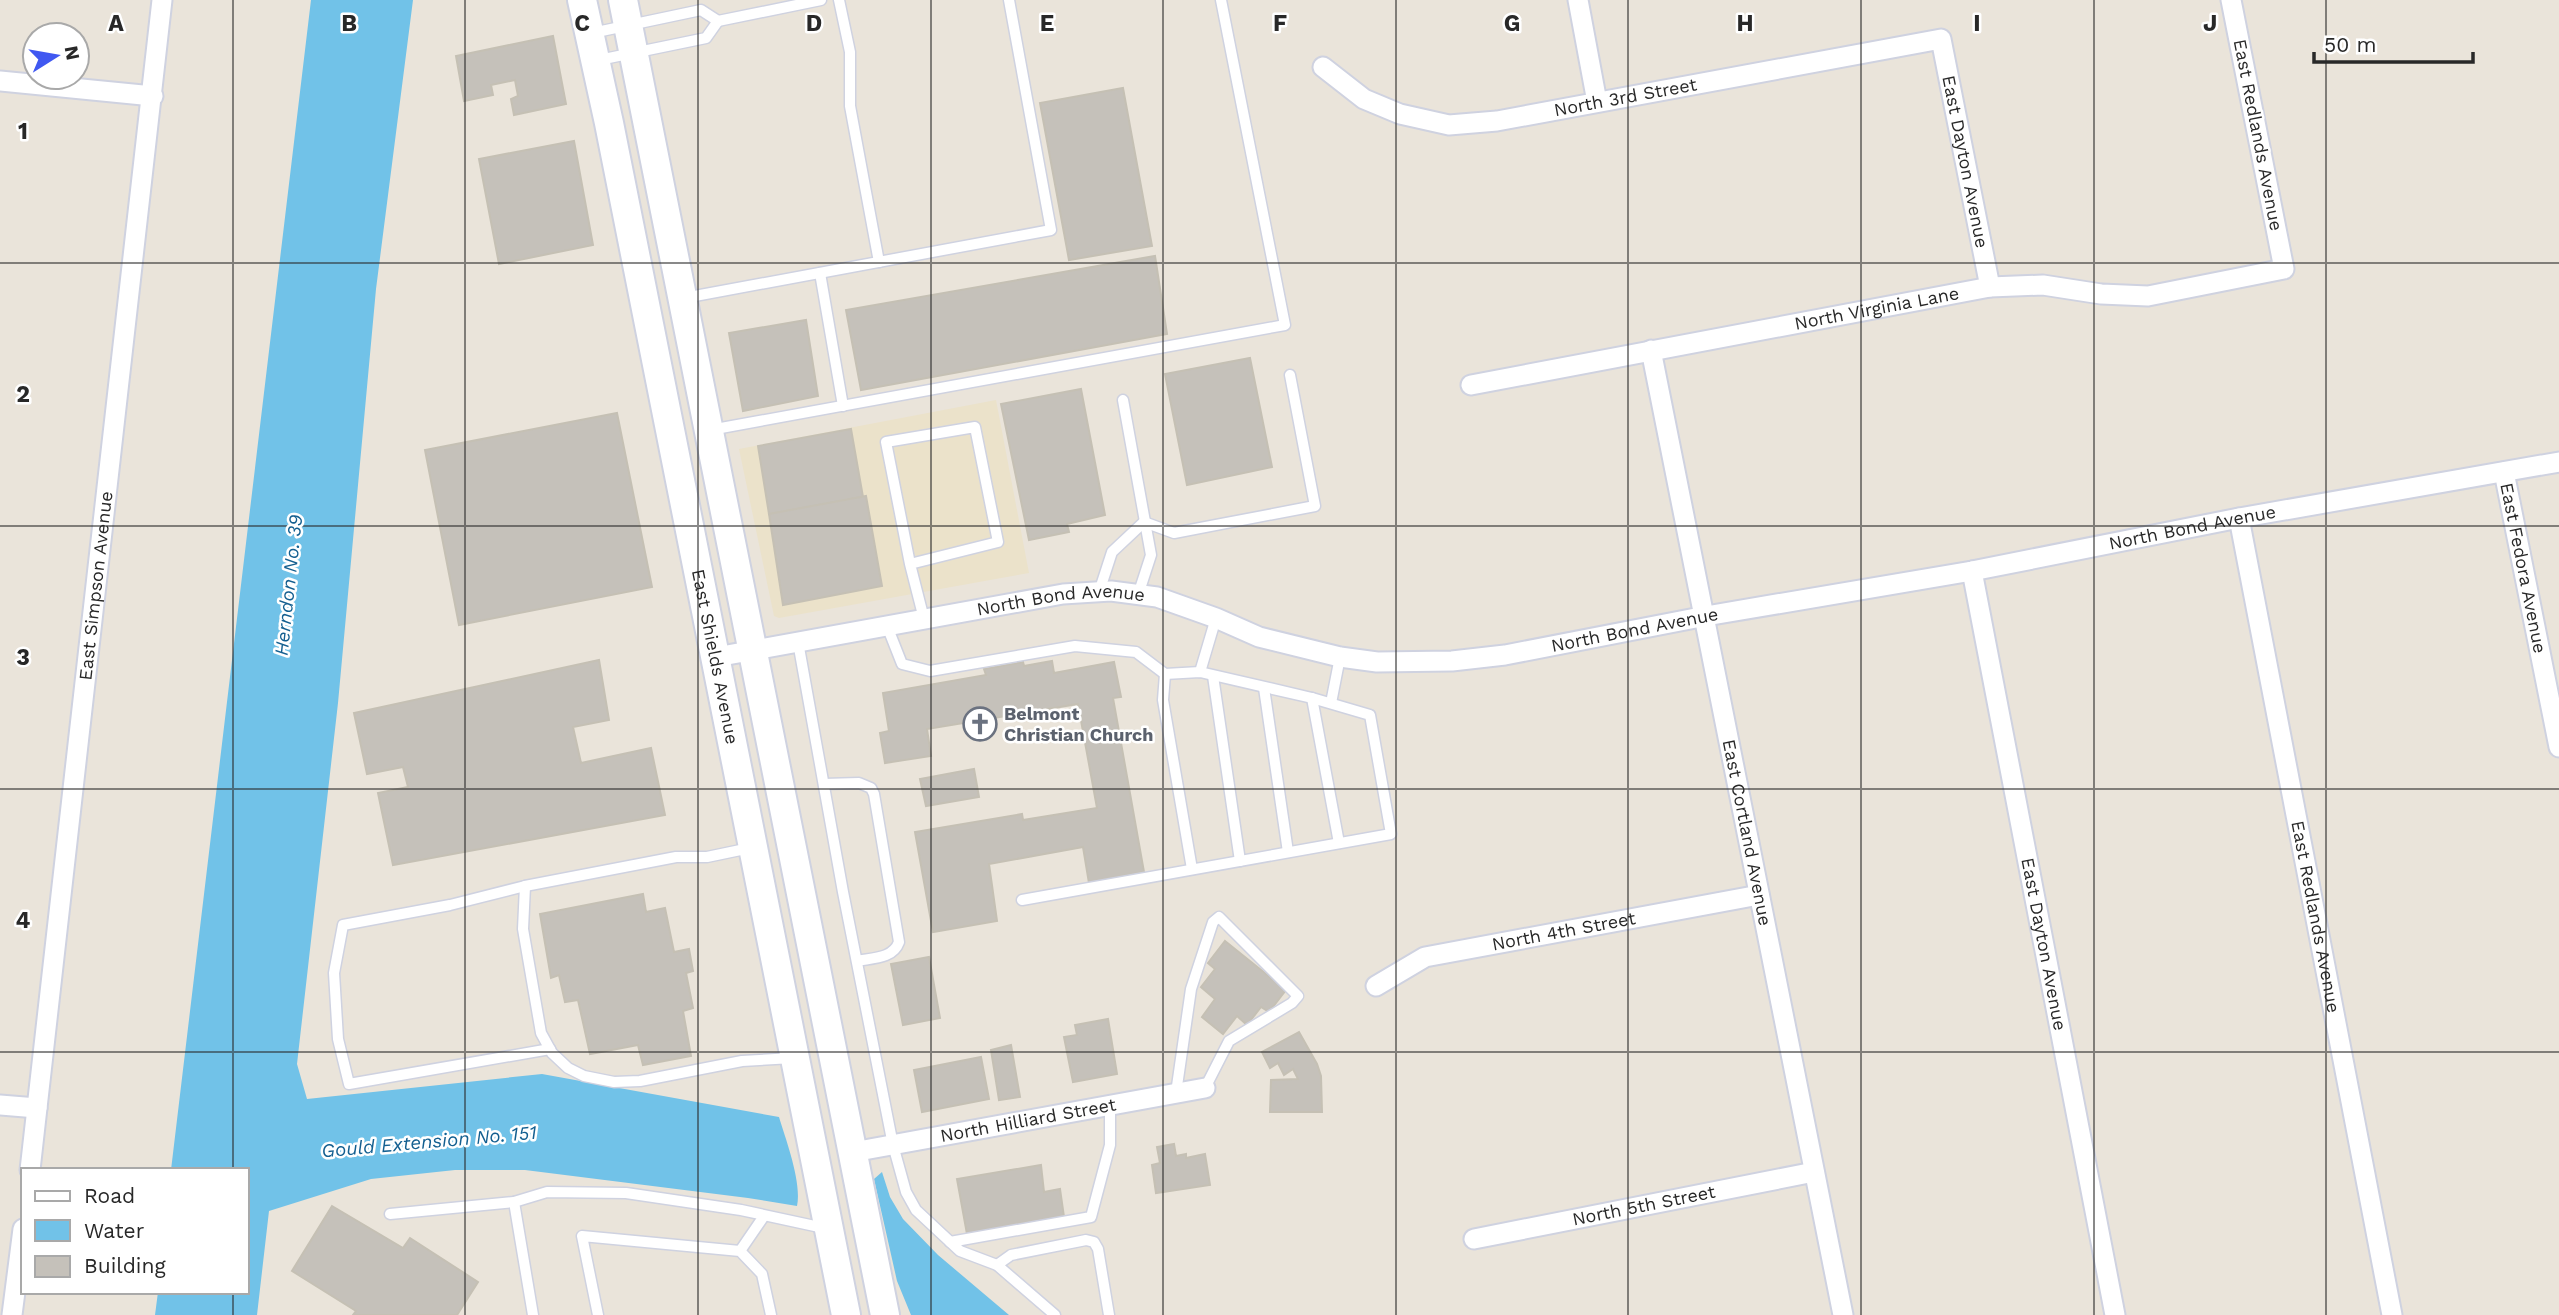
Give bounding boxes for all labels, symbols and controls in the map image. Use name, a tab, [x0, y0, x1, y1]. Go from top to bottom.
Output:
text: A	[108, 10, 124, 37]
text: B	[341, 10, 357, 37]
text: C	[574, 10, 590, 37]
text: D	[806, 10, 822, 37]
text: E	[1040, 10, 1054, 37]
text: F	[1273, 10, 1287, 37]
text: G	[1504, 10, 1520, 37]
text: H	[1736, 10, 1754, 37]
text: I	[1973, 10, 1981, 37]
text: J	[2203, 10, 2217, 37]
north arrow	[21, 21, 91, 91]
scale bar	[2314, 21, 2473, 65]
text: 50 m	[2324, 32, 2376, 57]
street label: East Redlands Avenue	[2230, 37, 2287, 233]
text: N	[60, 44, 85, 62]
street label: North 3rd Street	[1552, 73, 1699, 120]
street label: East Dayton Avenue	[1938, 74, 1993, 250]
text: 1	[18, 118, 28, 145]
street label: North Virginia Lane	[1793, 282, 1961, 334]
text: 2	[16, 381, 30, 408]
street label: East Fedora Avenue	[2496, 481, 2551, 655]
street label: East Simpson Avenue	[74, 490, 117, 681]
street label: North Bond Avenue	[2107, 501, 2277, 554]
water label: Herndon No. 39	[270, 513, 307, 657]
street label: East Shields Avenue	[688, 567, 743, 746]
street label: North Bond Avenue	[975, 580, 1146, 619]
street label: North Bond Avenue	[1549, 603, 1720, 656]
text: 3	[16, 644, 30, 671]
place label: Belmont Christian Church	[1004, 703, 1153, 745]
church icon: Belmont Christian Church	[961, 705, 999, 743]
street label: East Cortland Avenue	[1719, 737, 1776, 928]
street label: East Redlands Avenue	[2287, 819, 2345, 1014]
street label: East Dayton Avenue	[2017, 856, 2071, 1032]
text: 4	[16, 907, 31, 934]
street label: North 4th Street	[1490, 907, 1638, 954]
street label: North Hilliard Street	[938, 1093, 1118, 1146]
water label: Gould Extension No. 151	[321, 1121, 538, 1162]
legend	[21, 1168, 248, 1294]
street label: North 5th Street	[1570, 1181, 1717, 1229]
text: Road	[84, 1183, 135, 1208]
text: Water	[84, 1218, 145, 1243]
text: Building	[84, 1253, 166, 1278]

